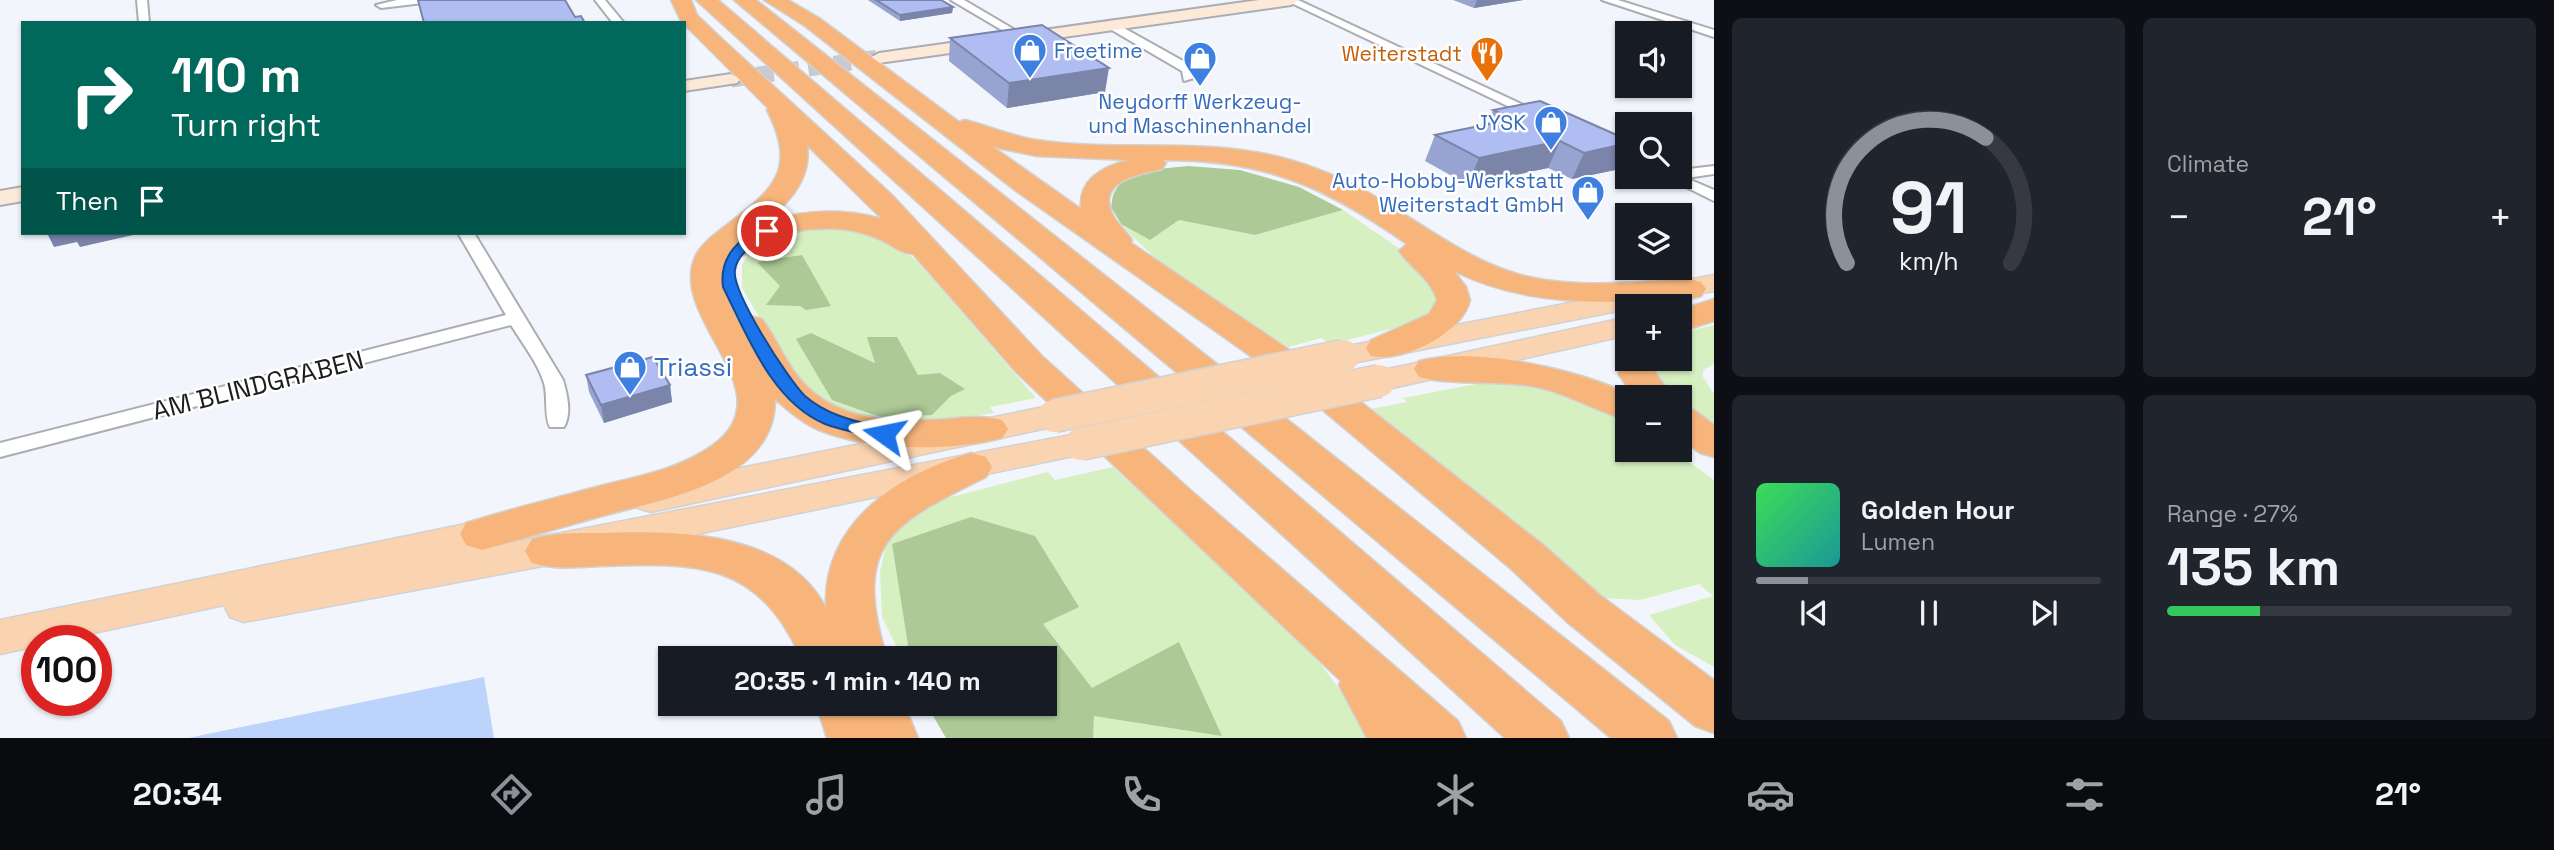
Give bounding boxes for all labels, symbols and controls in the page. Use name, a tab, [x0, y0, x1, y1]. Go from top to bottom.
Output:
map controls	[1615, 21, 1692, 462]
button: sound	[1615, 21, 1692, 98]
shop icon: Freetime	[1011, 31, 1049, 80]
restaurant icon: Weiterstadt	[1468, 34, 1506, 83]
place label: Freetime	[1054, 37, 1143, 64]
shop icon: Neydorff Werkzeug- und Maschinenhandel	[1181, 39, 1219, 88]
place label: Weiterstadt	[1342, 40, 1462, 67]
text: 110 m	[171, 44, 301, 106]
icon: right	[56, 49, 147, 140]
place label: Neydorff Werkzeug- und Maschinenhandel	[1088, 88, 1312, 139]
shop icon: JYSK	[1532, 103, 1570, 152]
text: Turn right	[171, 105, 321, 145]
place label: JYSK	[1475, 109, 1526, 136]
button: search	[1615, 112, 1692, 189]
text: Climate	[2167, 149, 2249, 179]
text: 91	[1890, 162, 1967, 255]
place label: Auto-Hobby-Werkstatt Weiterstadt GmbH	[1332, 167, 1564, 218]
shop icon: Auto-Hobby-Werkstatt Weiterstadt GmbH	[1569, 173, 1607, 222]
icon: arrive	[133, 182, 171, 220]
text: Then	[56, 184, 119, 218]
text: 21°	[2302, 184, 2377, 250]
text: −	[2167, 193, 2191, 241]
text: +	[2488, 193, 2512, 241]
pin	[737, 201, 797, 261]
button: layers	[1615, 203, 1692, 280]
icon: arrive	[748, 212, 786, 250]
text: km/h	[1899, 245, 1958, 277]
button: +	[1615, 294, 1692, 371]
street label: AM BLINDGRABEN	[149, 342, 367, 428]
shop icon: Triassi	[611, 348, 649, 397]
place label: Triassi	[654, 350, 732, 384]
button: −	[1615, 385, 1692, 462]
position arrow	[847, 397, 921, 471]
text: Golden Hour	[1861, 493, 2015, 527]
text: Range · 27%	[2167, 499, 2298, 529]
text: Lumen	[1861, 527, 1935, 557]
text: 135 km	[2167, 534, 2340, 600]
icon: previous	[1795, 594, 1833, 632]
icon: pause	[1910, 594, 1948, 632]
icon: next	[2025, 594, 2063, 632]
speed limit sign: 100	[21, 625, 112, 716]
text: 20:35 · 1 min · 140 m	[734, 664, 981, 698]
icon: directions	[487, 770, 536, 819]
icon: music	[802, 770, 851, 819]
icon: phone	[1117, 770, 1166, 819]
icon: climate	[1431, 770, 1480, 819]
icon: car	[1746, 770, 1795, 819]
icon: filters	[2060, 770, 2109, 819]
text: 20:34	[133, 774, 222, 814]
text: 21°	[2375, 774, 2421, 814]

